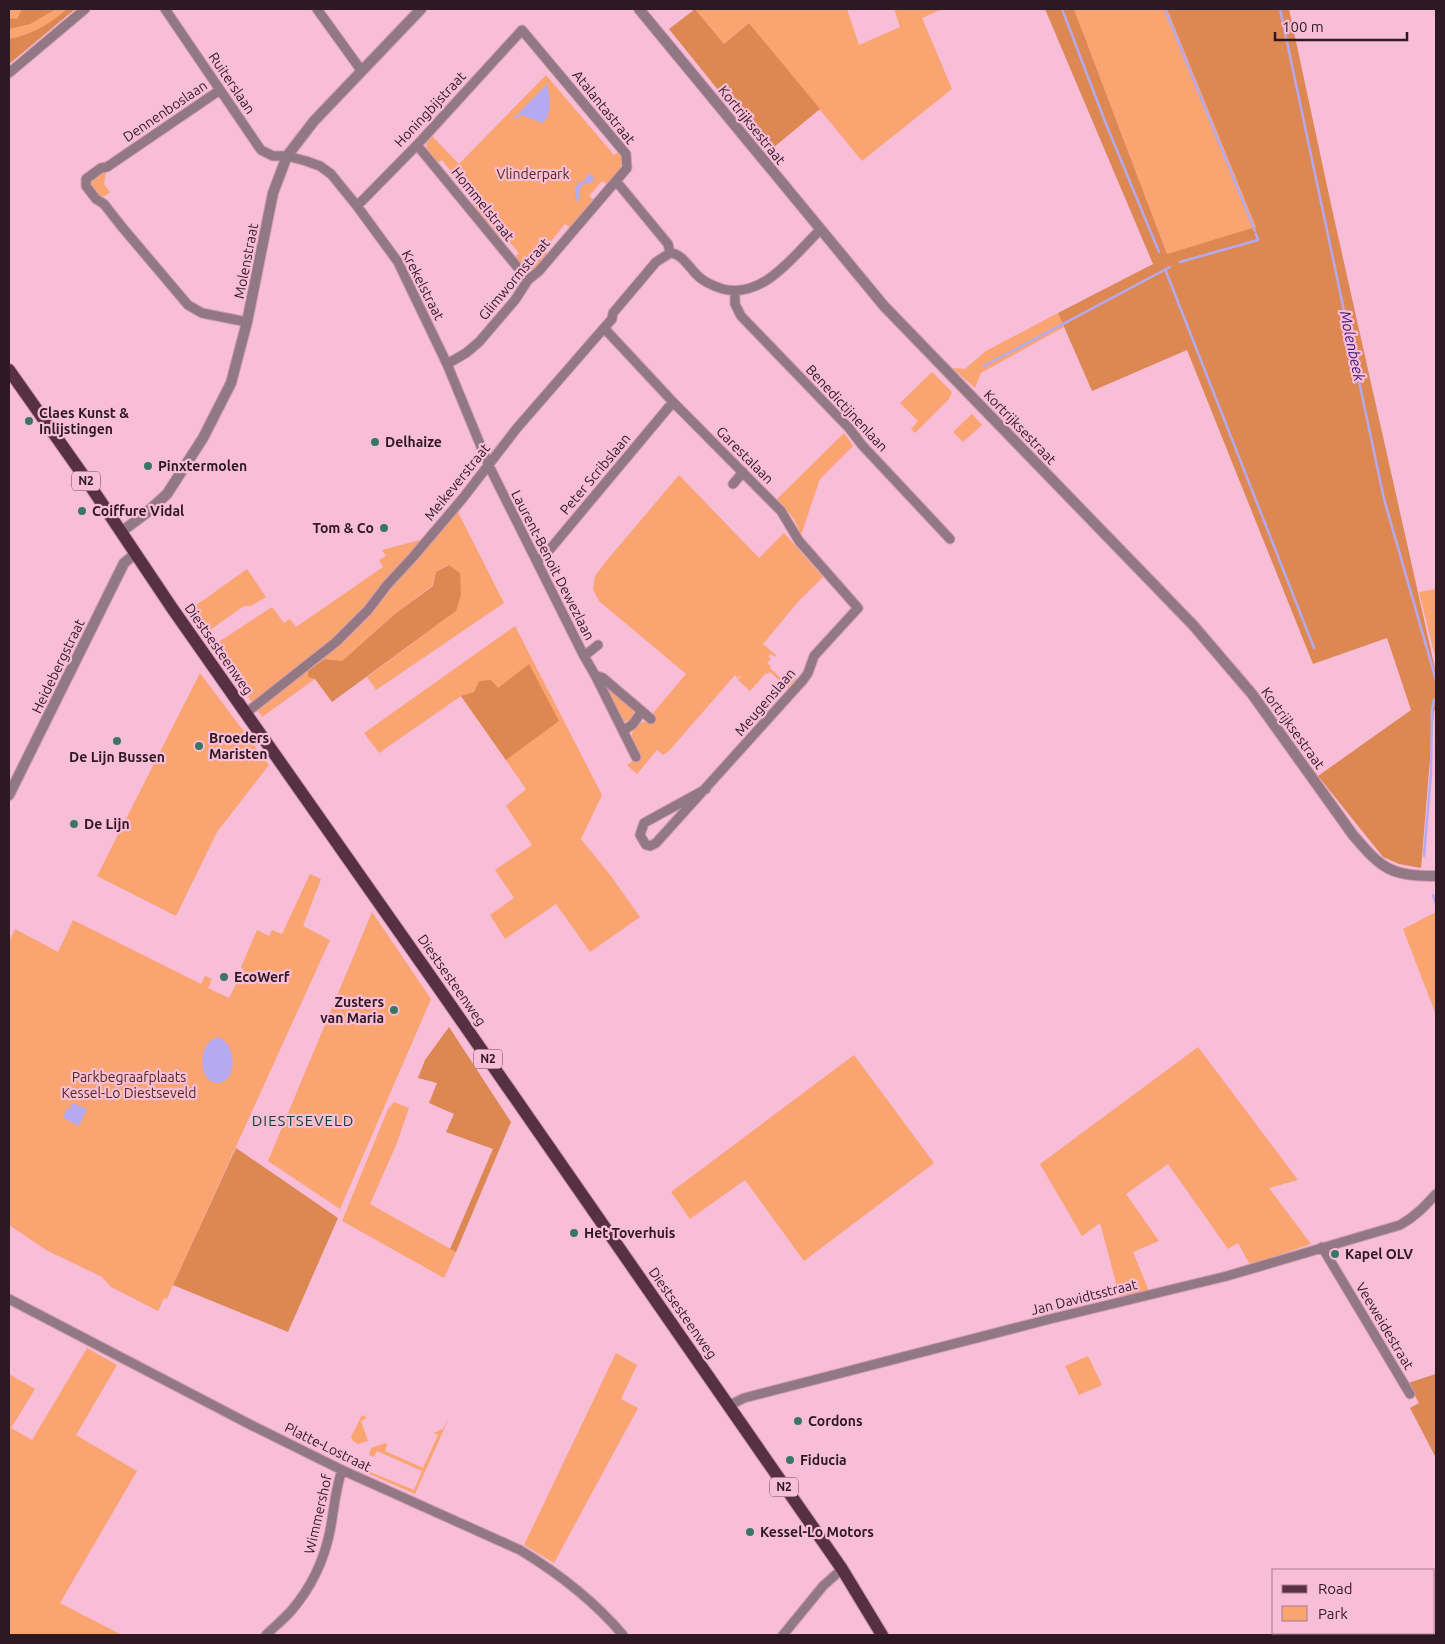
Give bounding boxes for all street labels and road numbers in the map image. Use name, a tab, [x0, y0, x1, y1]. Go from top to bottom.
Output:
street label: Ruiterslaan	[206, 49, 258, 117]
street label: Atalantastraat	[569, 67, 639, 147]
street label: Honingbijstraat	[391, 68, 469, 150]
street label: Dennenboslaan	[120, 77, 210, 145]
street label: Kortrijksestraat	[715, 82, 789, 168]
street label: Hommelstraat	[448, 164, 518, 244]
street label: Molenstraat	[231, 221, 261, 300]
street label: Glimwormstraat	[475, 235, 553, 323]
street label: Krekelstraat	[398, 247, 448, 323]
street label: Benedictijnenlaan	[803, 361, 891, 455]
street label: Kortrijksestraat	[981, 387, 1060, 468]
street label: Garestalaan	[713, 423, 777, 487]
street label: Peter Scribslaan	[557, 430, 633, 518]
street label: Meikeverstraat	[421, 440, 493, 524]
road number: N2	[72, 472, 100, 491]
street label: Laurent-Benoit Dewezlaan	[508, 487, 598, 643]
street label: Diestsesteenweg	[181, 600, 257, 698]
street label: Heidebergstraat	[28, 616, 88, 716]
street label: Meugenslaan	[731, 665, 799, 739]
street label: Kortrijksestraat	[1258, 684, 1328, 772]
street label: Diestsesteenweg	[414, 931, 490, 1029]
road number: N2	[474, 1050, 502, 1068]
street label: Diestsesteenweg	[645, 1264, 721, 1362]
street label: Jan Davidtsstraat	[1029, 1276, 1139, 1318]
street label: Veeweidestraat	[1353, 1280, 1417, 1373]
street label: Platte-Lostraat	[282, 1419, 374, 1475]
street label: Wimmershof	[301, 1472, 335, 1555]
road number: N2	[770, 1478, 798, 1496]

